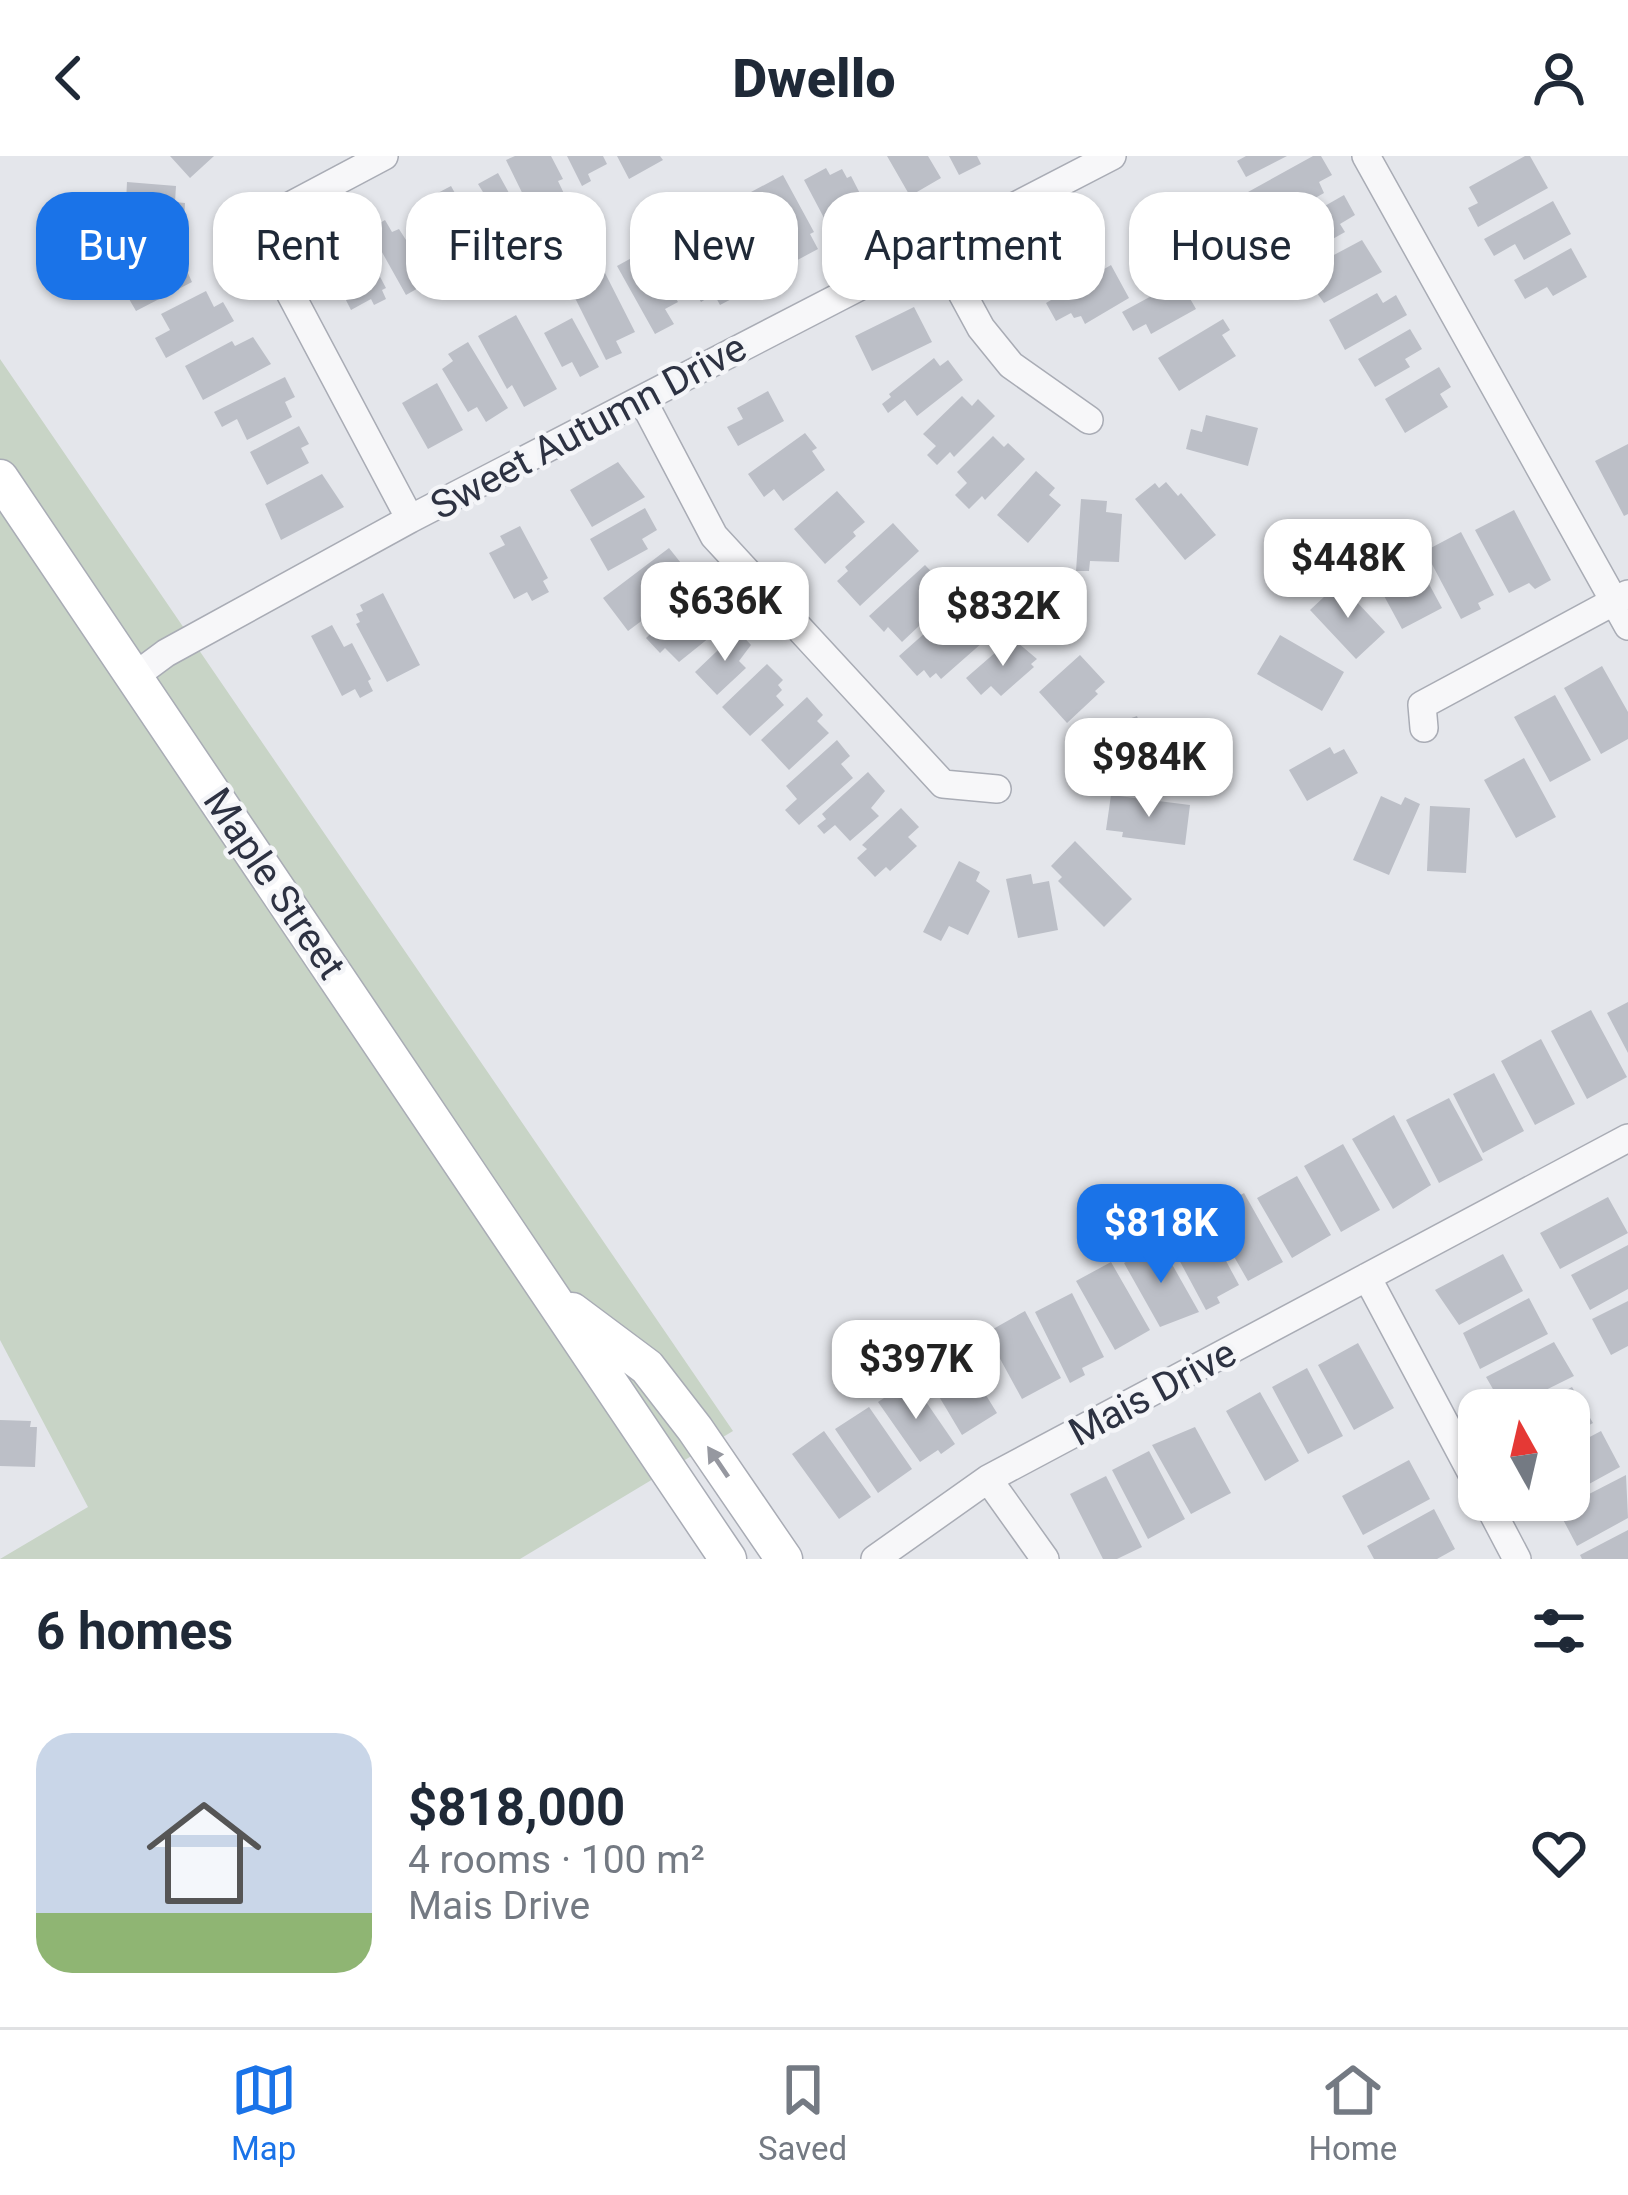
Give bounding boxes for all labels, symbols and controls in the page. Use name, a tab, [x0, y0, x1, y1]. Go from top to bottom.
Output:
icon: back	[36, 45, 102, 111]
icon: person	[1526, 45, 1592, 111]
text: Dwello	[732, 47, 896, 110]
chip: Buy	[36, 192, 189, 300]
chip: Rent	[213, 192, 382, 300]
chip: Filters	[406, 192, 606, 300]
chip: New	[630, 192, 798, 300]
chip: Apartment	[822, 192, 1105, 300]
chip: House	[1129, 192, 1334, 300]
street label: Sweet Autumn Drive	[423, 324, 754, 529]
pin: $448K	[1264, 519, 1432, 621]
text: $448K	[1291, 535, 1405, 581]
pin: $636K	[641, 562, 809, 664]
pin: $832K	[919, 567, 1087, 669]
text: $636K	[668, 578, 782, 624]
text: $832K	[946, 583, 1060, 629]
pin: $984K	[1065, 718, 1233, 820]
text: $984K	[1092, 734, 1206, 780]
street label: Maple Street	[194, 780, 355, 988]
pin: $818K	[1077, 1184, 1245, 1286]
text: $818K	[1104, 1200, 1218, 1246]
pin: $397K	[832, 1320, 1000, 1422]
street label: Mais Drive	[1061, 1330, 1244, 1456]
text: $397K	[859, 1336, 973, 1382]
north arrow	[1458, 1389, 1590, 1521]
map controls	[1458, 1389, 1590, 1521]
one-way arrow	[707, 1446, 730, 1479]
icon: filters	[1526, 1598, 1592, 1664]
text: 6 homes	[36, 1602, 233, 1661]
text: $818,000	[408, 1778, 625, 1837]
icon: home	[132, 1781, 276, 1925]
icon: heart	[1526, 1820, 1592, 1886]
text: 4 rooms · 100 m²	[408, 1837, 705, 1883]
text: Mais Drive	[408, 1883, 590, 1929]
tab: Map	[231, 2057, 297, 2168]
tab: Saved	[758, 2057, 847, 2168]
tab: Home	[1309, 2057, 1397, 2168]

